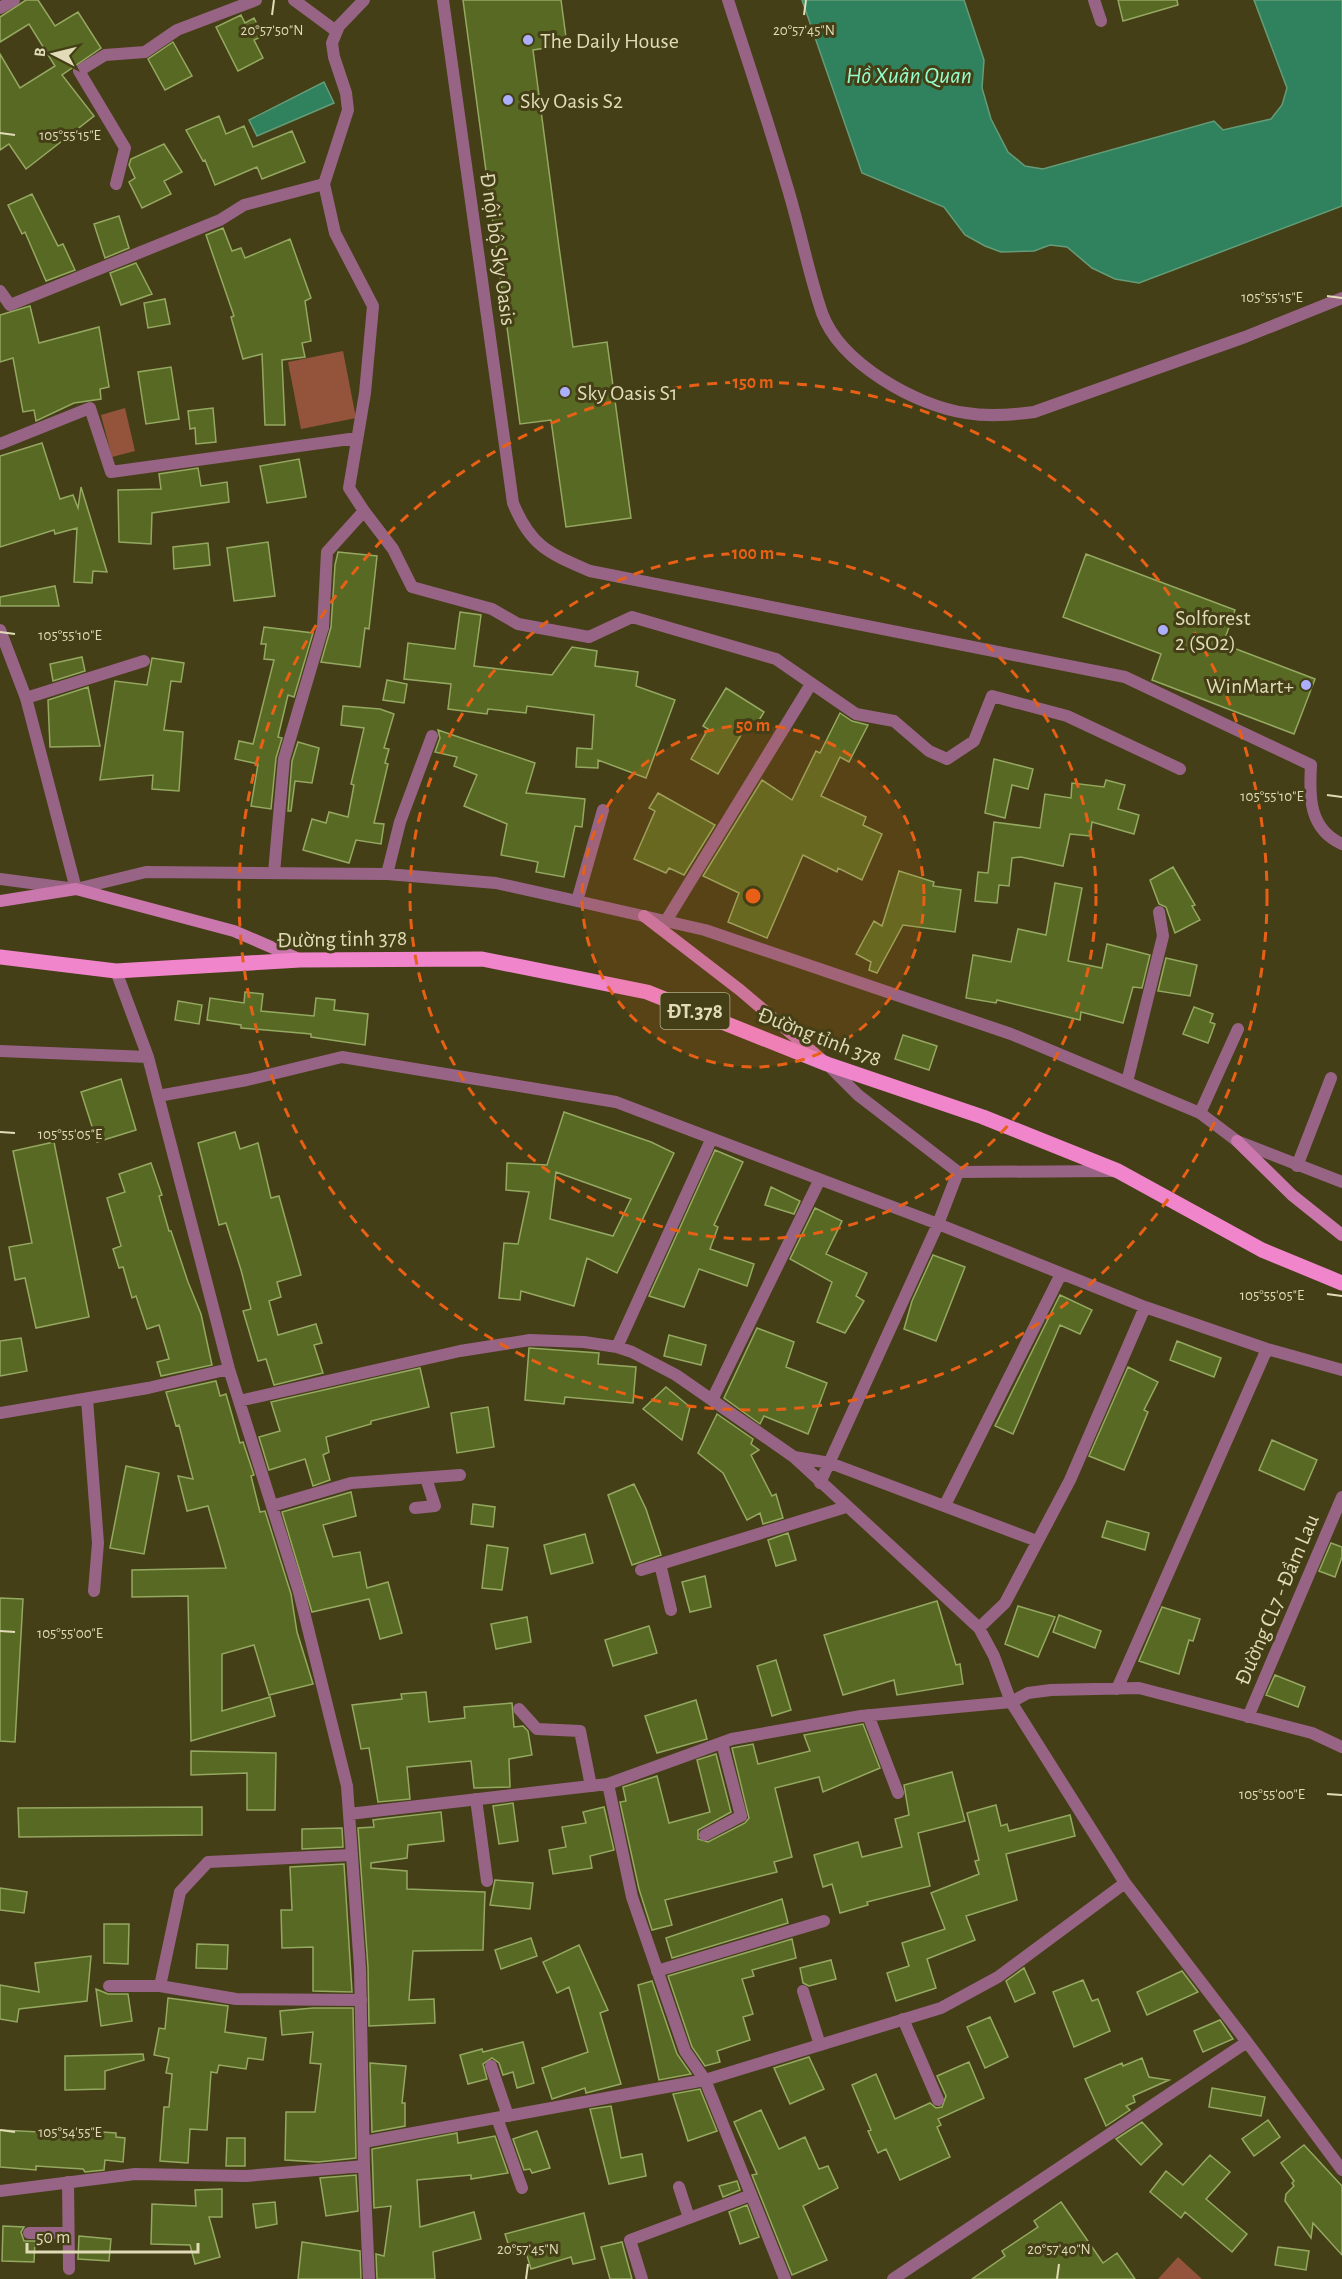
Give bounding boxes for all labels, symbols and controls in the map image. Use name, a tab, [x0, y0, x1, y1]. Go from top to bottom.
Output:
text: 20°57'50"N	[241, 23, 303, 38]
text: 20°57'45"N	[773, 23, 835, 38]
north arrow	[24, 24, 84, 84]
place label: The Daily House	[540, 30, 679, 52]
marker: The Daily House	[521, 33, 535, 47]
text: B	[32, 47, 49, 58]
water label: Hồ Xuân Quan	[846, 64, 972, 88]
place label: Sky Oasis S2	[520, 90, 623, 112]
marker: Sky Oasis S2	[501, 93, 515, 107]
text: 105°55'15"E	[39, 128, 101, 143]
street label: Đ nội bộ Sky Oasis	[476, 171, 520, 327]
text: 105°55'15"E	[1241, 290, 1303, 305]
text: 150 m	[733, 374, 773, 392]
place label: Sky Oasis S1	[577, 382, 678, 404]
marker: Sky Oasis S1	[558, 385, 572, 399]
text: 100 m	[732, 545, 774, 563]
place label: Solforest 2 (SO2)	[1175, 607, 1250, 654]
marker: Solforest 2 (SO2)	[1156, 623, 1170, 637]
text: 105°55'10"E	[38, 628, 102, 643]
place label: WinMart+	[1206, 675, 1294, 697]
marker: WinMart+	[1299, 678, 1313, 692]
text: 50 m	[736, 717, 770, 735]
text: 105°55'10"E	[1240, 789, 1304, 804]
centre of rings	[743, 886, 763, 906]
street label: Đường tỉnh 378	[277, 927, 407, 951]
road number: ĐT.378	[660, 993, 730, 1029]
street label: Đường tỉnh 378	[755, 1003, 884, 1071]
text: 105°55'05"E	[38, 1127, 102, 1142]
text: 105°55'05"E	[1240, 1288, 1304, 1303]
street label: Đường CL7 - Đầm Lau	[1231, 1511, 1323, 1688]
text: 105°55'00"E	[37, 1626, 103, 1641]
text: 105°55'00"E	[1239, 1787, 1305, 1802]
text: 105°54'55"E	[38, 2125, 102, 2140]
scale bar	[27, 2216, 198, 2254]
text: 50 m	[36, 2229, 70, 2247]
text: 20°57'45"N	[497, 2242, 559, 2257]
text: 20°57'40"N	[1027, 2242, 1091, 2257]

